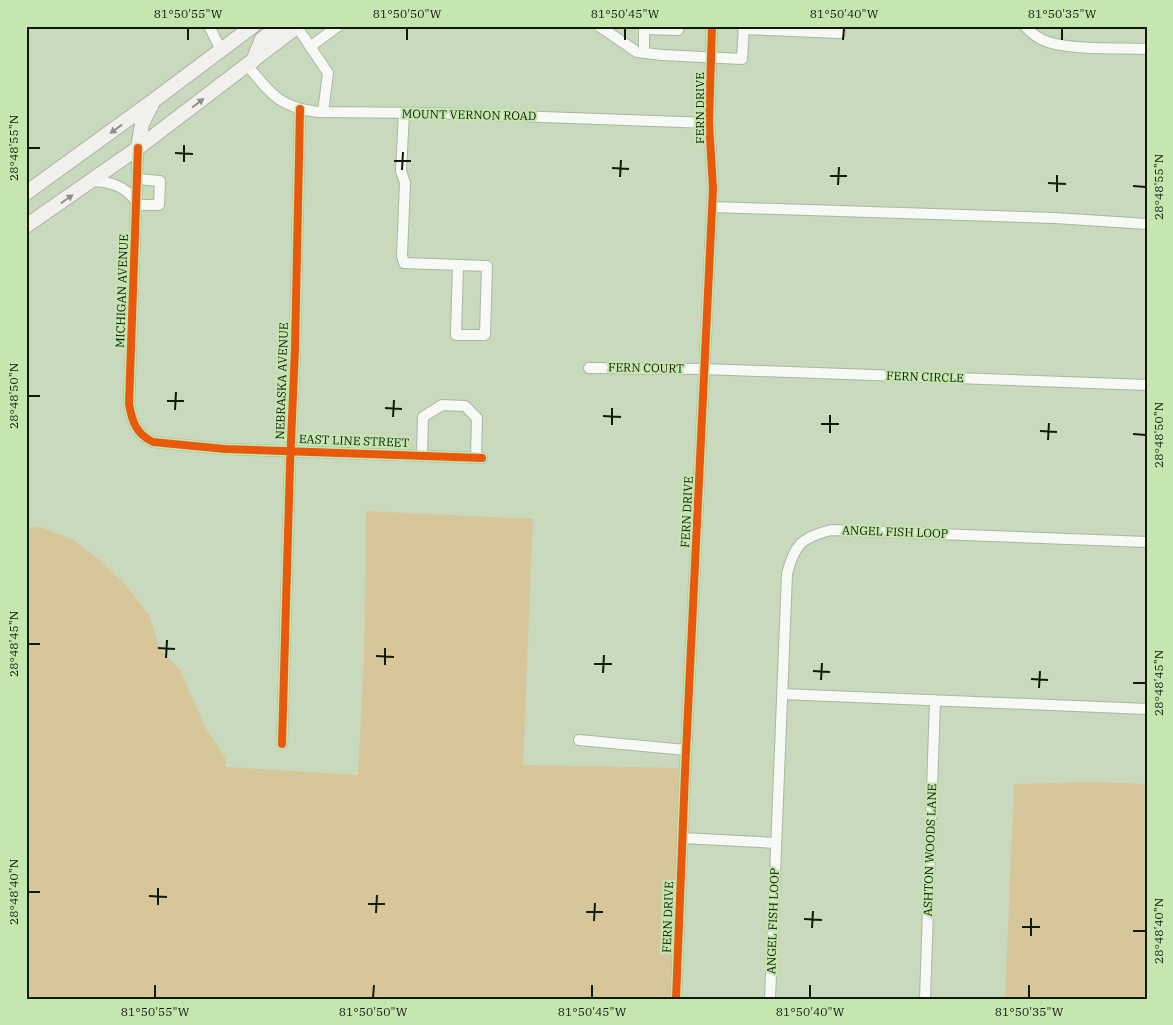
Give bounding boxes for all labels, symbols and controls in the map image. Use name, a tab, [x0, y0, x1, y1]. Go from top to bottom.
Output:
text: 81°50'55"W	[154, 6, 223, 21]
text: 81°50'50"W	[373, 6, 442, 21]
text: 81°50'45"W	[591, 6, 660, 21]
text: 81°50'40"W	[810, 6, 879, 21]
text: 81°50'35"W	[1028, 6, 1097, 21]
street label: FERN DRIVE	[692, 72, 707, 144]
one-way arrow	[191, 98, 205, 108]
street label: MOUNT VERNON ROAD	[402, 106, 536, 123]
text: 28°48'55"N	[6, 115, 21, 181]
one-way arrow	[109, 124, 123, 134]
text: 28°48'55"N	[1151, 154, 1166, 220]
one-way arrow	[60, 194, 73, 204]
street label: MICHIGAN AVENUE	[112, 234, 131, 348]
street label: NEBRASKA AVENUE	[272, 322, 291, 440]
street label: FERN COURT	[608, 359, 684, 376]
text: 28°48'50"N	[6, 363, 21, 429]
street label: FERN CIRCLE	[886, 368, 964, 385]
text: 28°48'50"N	[1151, 402, 1166, 468]
street label: EAST LINE STREET	[299, 431, 410, 450]
street label: FERN DRIVE	[677, 476, 696, 548]
street label: ANGEL FISH LOOP	[842, 522, 949, 541]
text: 28°48'45"N	[6, 611, 21, 677]
text: 28°48'45"N	[1151, 650, 1166, 716]
street label: ASHTON WOODS LANE	[920, 783, 939, 917]
text: 28°48'40"N	[6, 859, 21, 925]
street label: ANGEL FISH LOOP	[763, 867, 782, 974]
street label: FERN DRIVE	[659, 881, 676, 953]
text: 28°48'40"N	[1151, 898, 1166, 964]
text: 81°50'55"W	[121, 1004, 190, 1019]
text: 81°50'50"W	[339, 1004, 408, 1019]
text: 81°50'45"W	[558, 1004, 627, 1019]
text: 81°50'40"W	[776, 1004, 845, 1019]
text: 81°50'35"W	[995, 1004, 1064, 1019]

